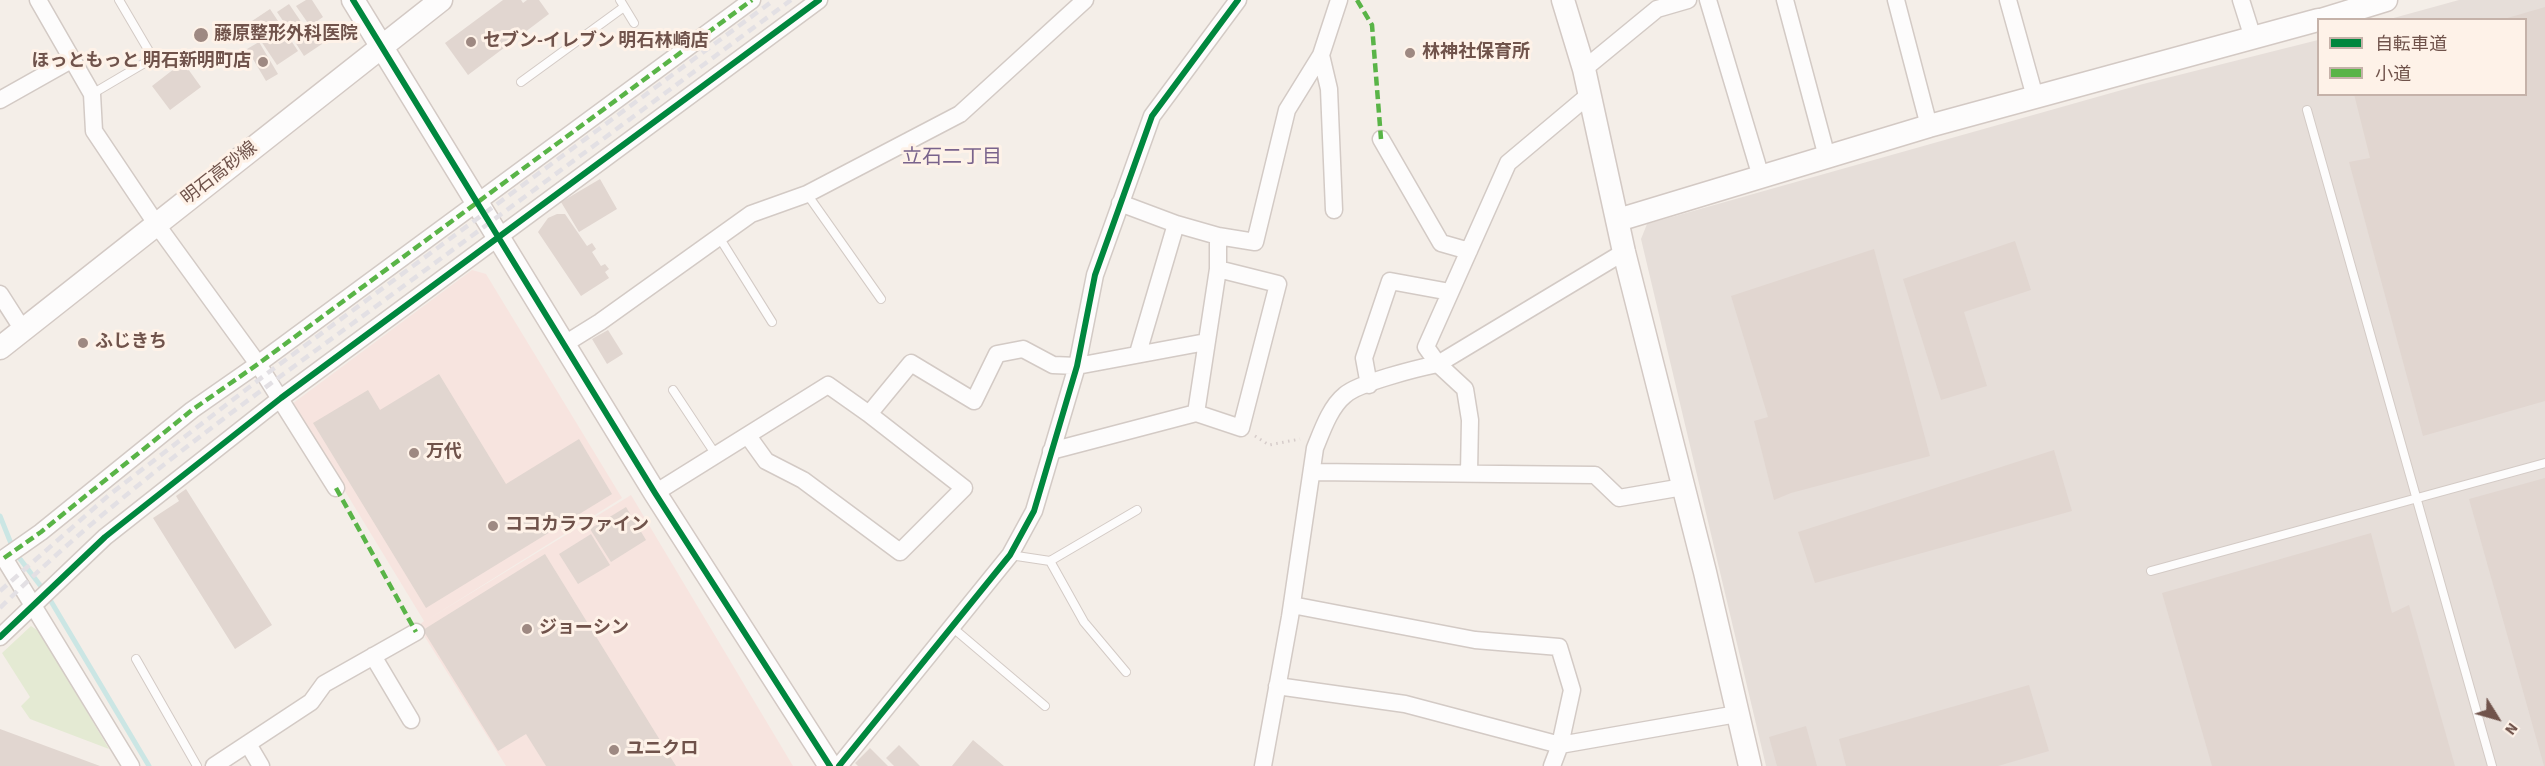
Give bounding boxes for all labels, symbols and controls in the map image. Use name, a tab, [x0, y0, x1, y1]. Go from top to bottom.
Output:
legend	[2317, 18, 2527, 96]
place label: 藤原整形外科医院	[214, 24, 358, 46]
marker: 藤原整形外科医院	[192, 26, 210, 44]
place label: セブン-イレブン 明石林崎店	[483, 31, 709, 53]
text: 自転車道	[2375, 32, 2447, 57]
marker: セブン-イレブン 明石林崎店	[464, 35, 478, 49]
place label: 林神社保育所	[1422, 42, 1530, 64]
marker: 林神社保育所	[1403, 46, 1417, 60]
place label: ほっともっと 明石新明町店	[31, 51, 251, 73]
marker: ほっともっと 明石新明町店	[256, 55, 270, 69]
text: 小道	[2375, 62, 2411, 87]
street label: 明石高砂線	[178, 138, 262, 210]
district label: 立石二丁目	[902, 147, 1002, 171]
place label: ふじきち	[95, 332, 167, 354]
marker: ふじきち	[76, 336, 90, 350]
place label: 万代	[426, 442, 462, 464]
marker: 万代	[407, 446, 421, 460]
place label: ココカラファイン	[505, 515, 649, 537]
marker: ココカラファイン	[486, 519, 500, 533]
place label: ジョーシン	[539, 618, 629, 640]
marker: ジョーシン	[520, 622, 534, 636]
north arrow	[2467, 688, 2527, 748]
text: N	[2499, 718, 2523, 740]
place label: ユニクロ	[626, 739, 698, 761]
marker: ユニクロ	[607, 743, 621, 757]

